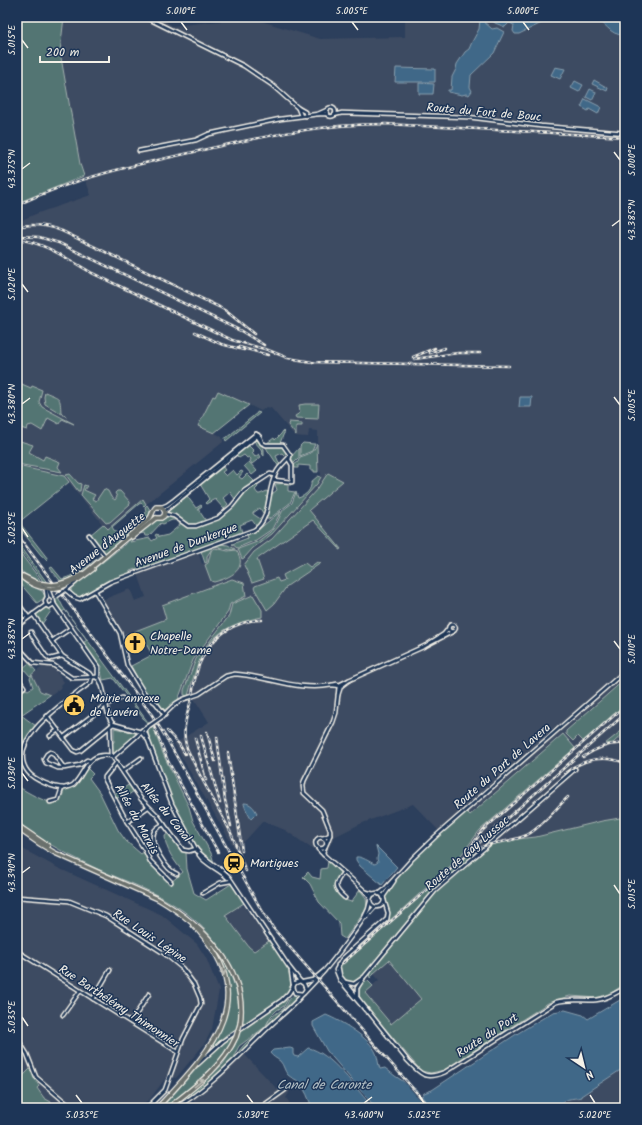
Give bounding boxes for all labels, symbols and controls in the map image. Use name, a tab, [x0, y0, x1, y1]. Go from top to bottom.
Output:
text: 5.010°E	[166, 3, 197, 19]
text: 5.005°E	[336, 3, 369, 19]
text: 5.000°E	[507, 3, 540, 19]
text: 5.015°E	[4, 24, 20, 55]
scale bar	[40, 38, 109, 64]
text: 200 m	[46, 43, 80, 62]
street label: Route du Fort de Bouc	[426, 98, 542, 127]
text: 5.000°E	[624, 143, 640, 176]
text: 43.375°N	[4, 149, 20, 189]
text: 43.385°N	[624, 199, 640, 240]
text: 5.020°E	[4, 266, 20, 300]
text: 43.380°N	[4, 384, 20, 424]
text: 5.005°E	[624, 388, 640, 421]
street label: Avenue d'Auguette	[65, 507, 150, 579]
text: 5.025°E	[4, 510, 20, 545]
street label: Avenue de Dunkerque	[132, 518, 241, 573]
text: 43.385°N	[4, 618, 20, 659]
place label: Chapelle Notre-Dame	[150, 627, 212, 660]
church icon: Chapelle Notre-Dame	[122, 630, 148, 656]
text: 5.010°E	[624, 633, 640, 664]
place label: Mairie annexe de Lavéra	[90, 689, 160, 722]
public building icon: Mairie annexe de Lavéra	[61, 692, 87, 718]
street label: Route du Port de Lavera	[449, 718, 555, 814]
text: 5.030°E	[4, 756, 20, 789]
street label: Allée du Canal	[135, 778, 196, 847]
street label: Allée du Marais	[109, 781, 164, 858]
street label: Route de Gay Lussac	[421, 811, 514, 895]
station icon: Martigues	[221, 850, 247, 876]
text: 43.390°N	[4, 853, 20, 893]
place label: Martigues	[250, 854, 299, 873]
text: 5.015°E	[624, 878, 640, 909]
street label: Rue Louis Lépine	[109, 905, 191, 969]
street label: Rue Barthélémy Thimonnier	[55, 960, 184, 1053]
one-way arrow	[219, 963, 227, 975]
text: 5.035°E	[4, 999, 20, 1034]
street label: Route du Port	[453, 1008, 522, 1063]
north arrow	[564, 1047, 604, 1087]
text: N	[581, 1065, 597, 1084]
water label: Canal de Caronte	[277, 1075, 373, 1096]
one-way arrow	[193, 1079, 204, 1088]
text: 5.035°E	[65, 1107, 100, 1123]
text: 5.030°E	[237, 1107, 270, 1123]
text: 43.400°N	[344, 1107, 384, 1123]
text: 5.025°E	[407, 1107, 442, 1123]
text: 5.020°E	[579, 1107, 613, 1123]

